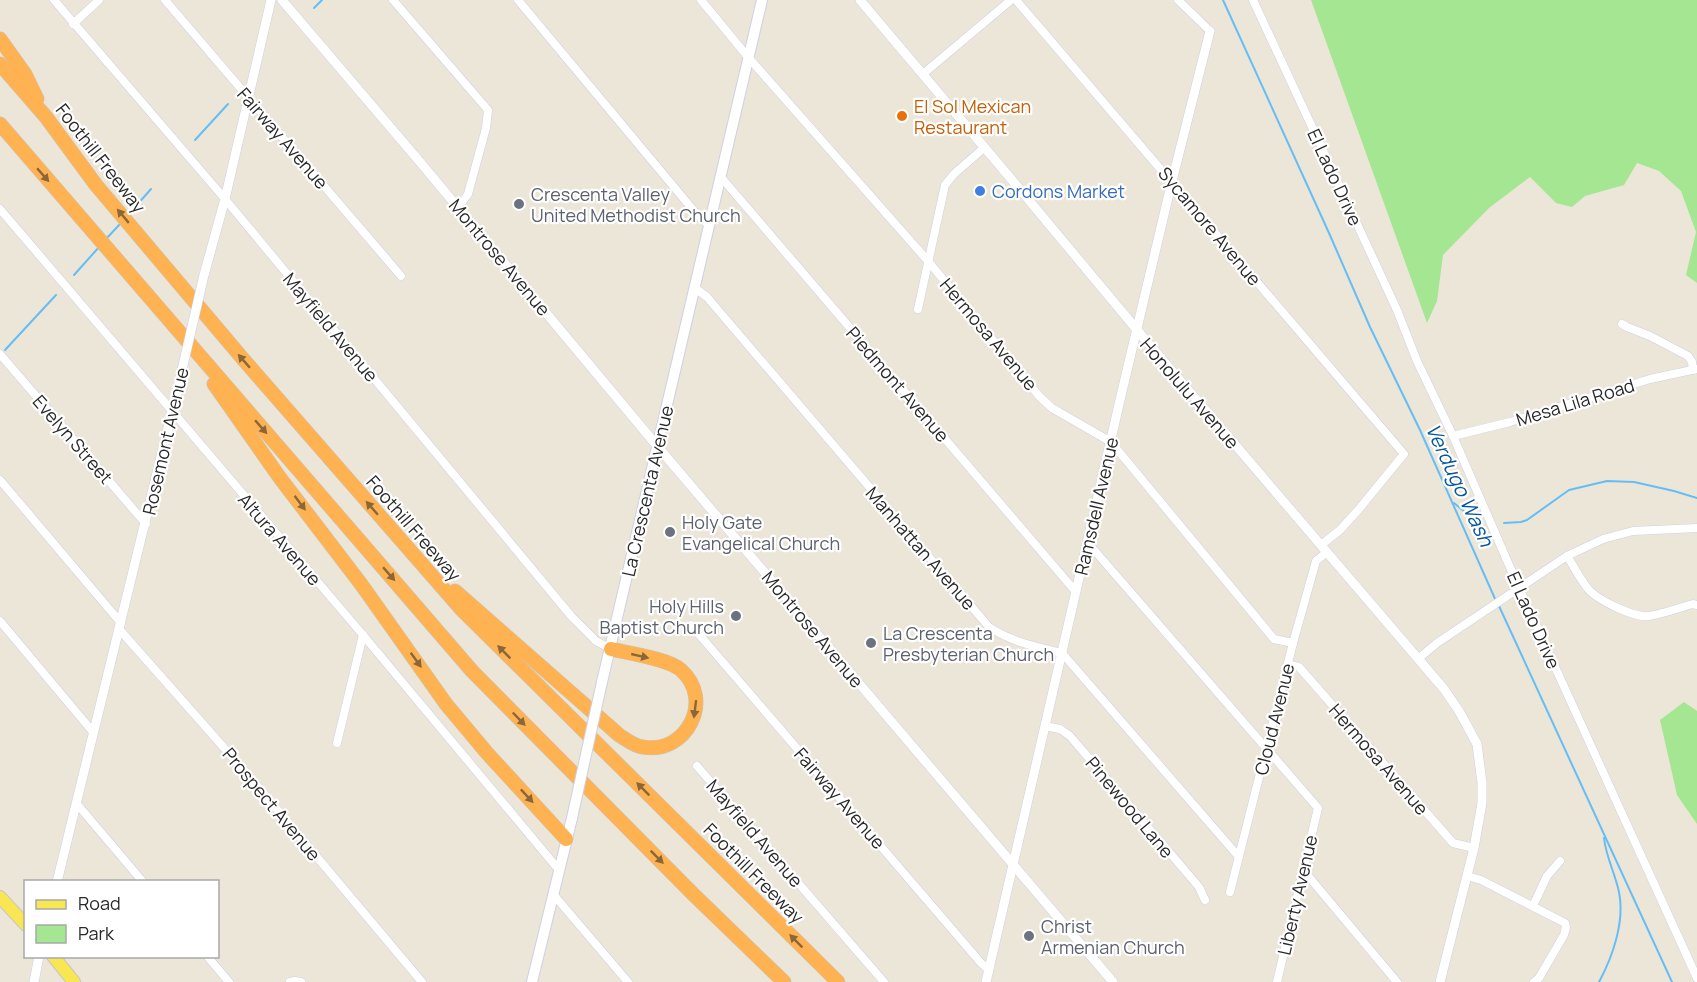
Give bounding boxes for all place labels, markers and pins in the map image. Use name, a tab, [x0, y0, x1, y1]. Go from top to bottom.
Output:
place label: El Sol Mexican Restaurant	[914, 94, 1031, 139]
marker: El Sol Mexican Restaurant	[895, 109, 909, 123]
place label: Cordons Market	[992, 179, 1125, 203]
place label: Crescenta Valley United Methodist Church	[531, 182, 741, 227]
marker: Cordons Market	[973, 184, 987, 198]
marker: Crescenta Valley United Methodist Church	[512, 197, 526, 211]
place label: Holy Gate Evangelical Church	[682, 510, 840, 555]
marker: Holy Gate Evangelical Church	[663, 525, 677, 539]
place label: Holy Hills Baptist Church	[599, 594, 724, 639]
marker: Holy Hills Baptist Church	[729, 609, 743, 623]
place label: La Crescenta Presbyterian Church	[883, 621, 1054, 666]
marker: La Crescenta Presbyterian Church	[864, 636, 878, 650]
place label: Christ Armenian Church	[1041, 914, 1185, 959]
marker: Christ Armenian Church	[1022, 929, 1036, 943]

